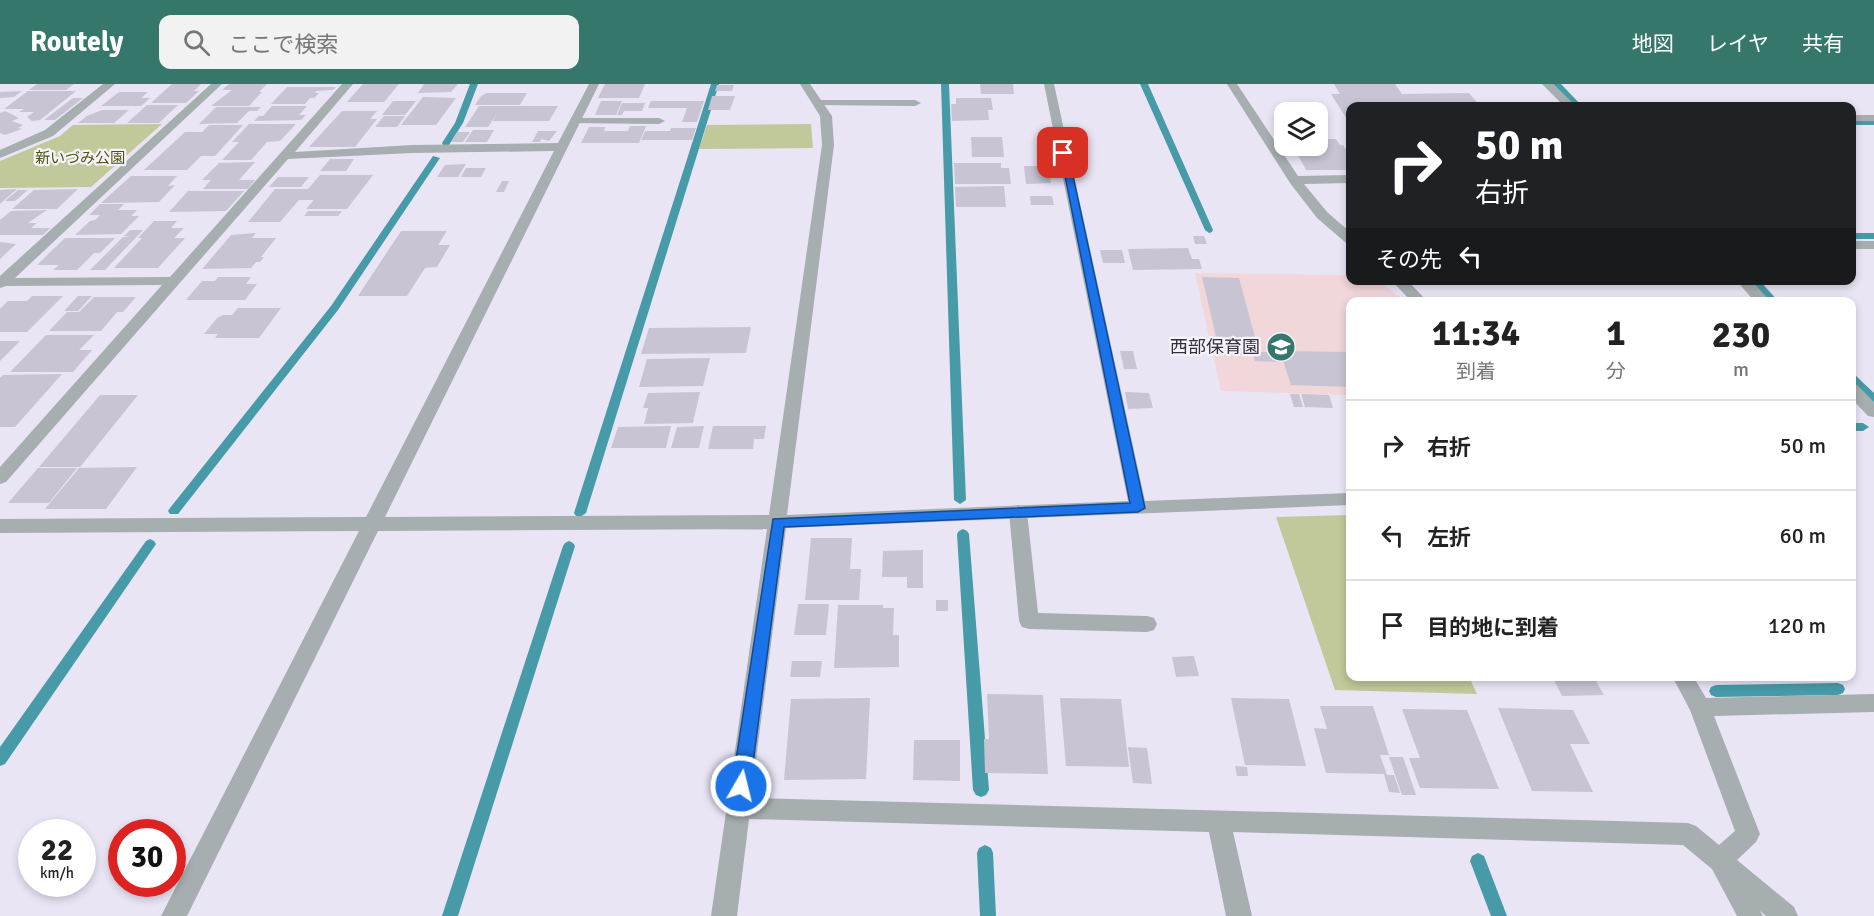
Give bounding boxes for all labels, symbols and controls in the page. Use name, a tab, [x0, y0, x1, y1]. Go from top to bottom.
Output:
search box	[159, 15, 579, 69]
text: Routely	[30, 25, 123, 59]
icon: search	[180, 26, 213, 59]
text: ここで検索	[228, 31, 338, 58]
text: 地図	[1632, 31, 1674, 57]
text: レイヤ	[1707, 31, 1769, 57]
text: 共有	[1802, 31, 1844, 57]
map controls	[1274, 102, 1328, 156]
button: layers	[1274, 102, 1328, 156]
text: 50 m	[1475, 120, 1564, 171]
icon: right	[1376, 126, 1454, 204]
pin	[1037, 127, 1088, 178]
icon: arrive	[1046, 136, 1079, 169]
park label: 新いづみ公園	[35, 149, 125, 167]
text: 右折	[1475, 177, 1529, 210]
icon: left	[1454, 240, 1487, 273]
text: その先	[1376, 246, 1442, 273]
text: 11:34	[1432, 311, 1520, 356]
text: 1	[1606, 311, 1626, 356]
text: 230	[1712, 313, 1770, 358]
school or university icon: 西部保育園	[1265, 331, 1297, 363]
place label: 西部保育園	[1170, 336, 1260, 358]
text: m	[1733, 357, 1749, 382]
text: 到着	[1456, 359, 1496, 384]
text: 分	[1606, 359, 1626, 384]
icon: right	[1376, 429, 1409, 462]
text: 50 m	[1780, 432, 1826, 459]
text: 右折	[1427, 434, 1471, 461]
icon: left	[1376, 519, 1409, 552]
text: 60 m	[1780, 522, 1826, 549]
text: 左折	[1427, 524, 1471, 551]
icon: arrive	[1376, 609, 1409, 642]
text: 120 m	[1768, 612, 1826, 639]
text: 目的地に到着	[1427, 614, 1559, 641]
position arrow	[709, 754, 773, 818]
speed limit sign: 30	[108, 819, 186, 897]
text: 22	[41, 832, 73, 869]
text: km/h	[40, 864, 74, 882]

